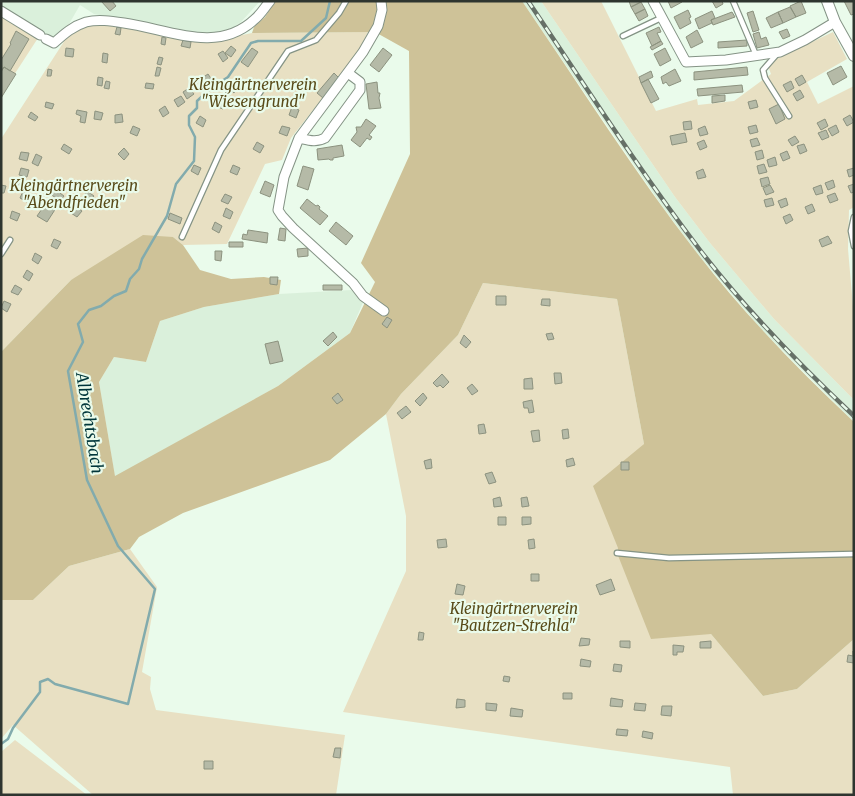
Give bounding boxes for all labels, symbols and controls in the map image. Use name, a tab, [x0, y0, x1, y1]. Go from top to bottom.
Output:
park label: Kleingärtnerverein "Wiesengrund"	[188, 75, 317, 111]
park label: Kleingärtnerverein "Abendfrieden"	[9, 176, 138, 212]
water label: Albrechtsbach	[72, 369, 108, 475]
park label: Kleingärtnerverein "Bautzen-Strehla"	[449, 599, 578, 635]

